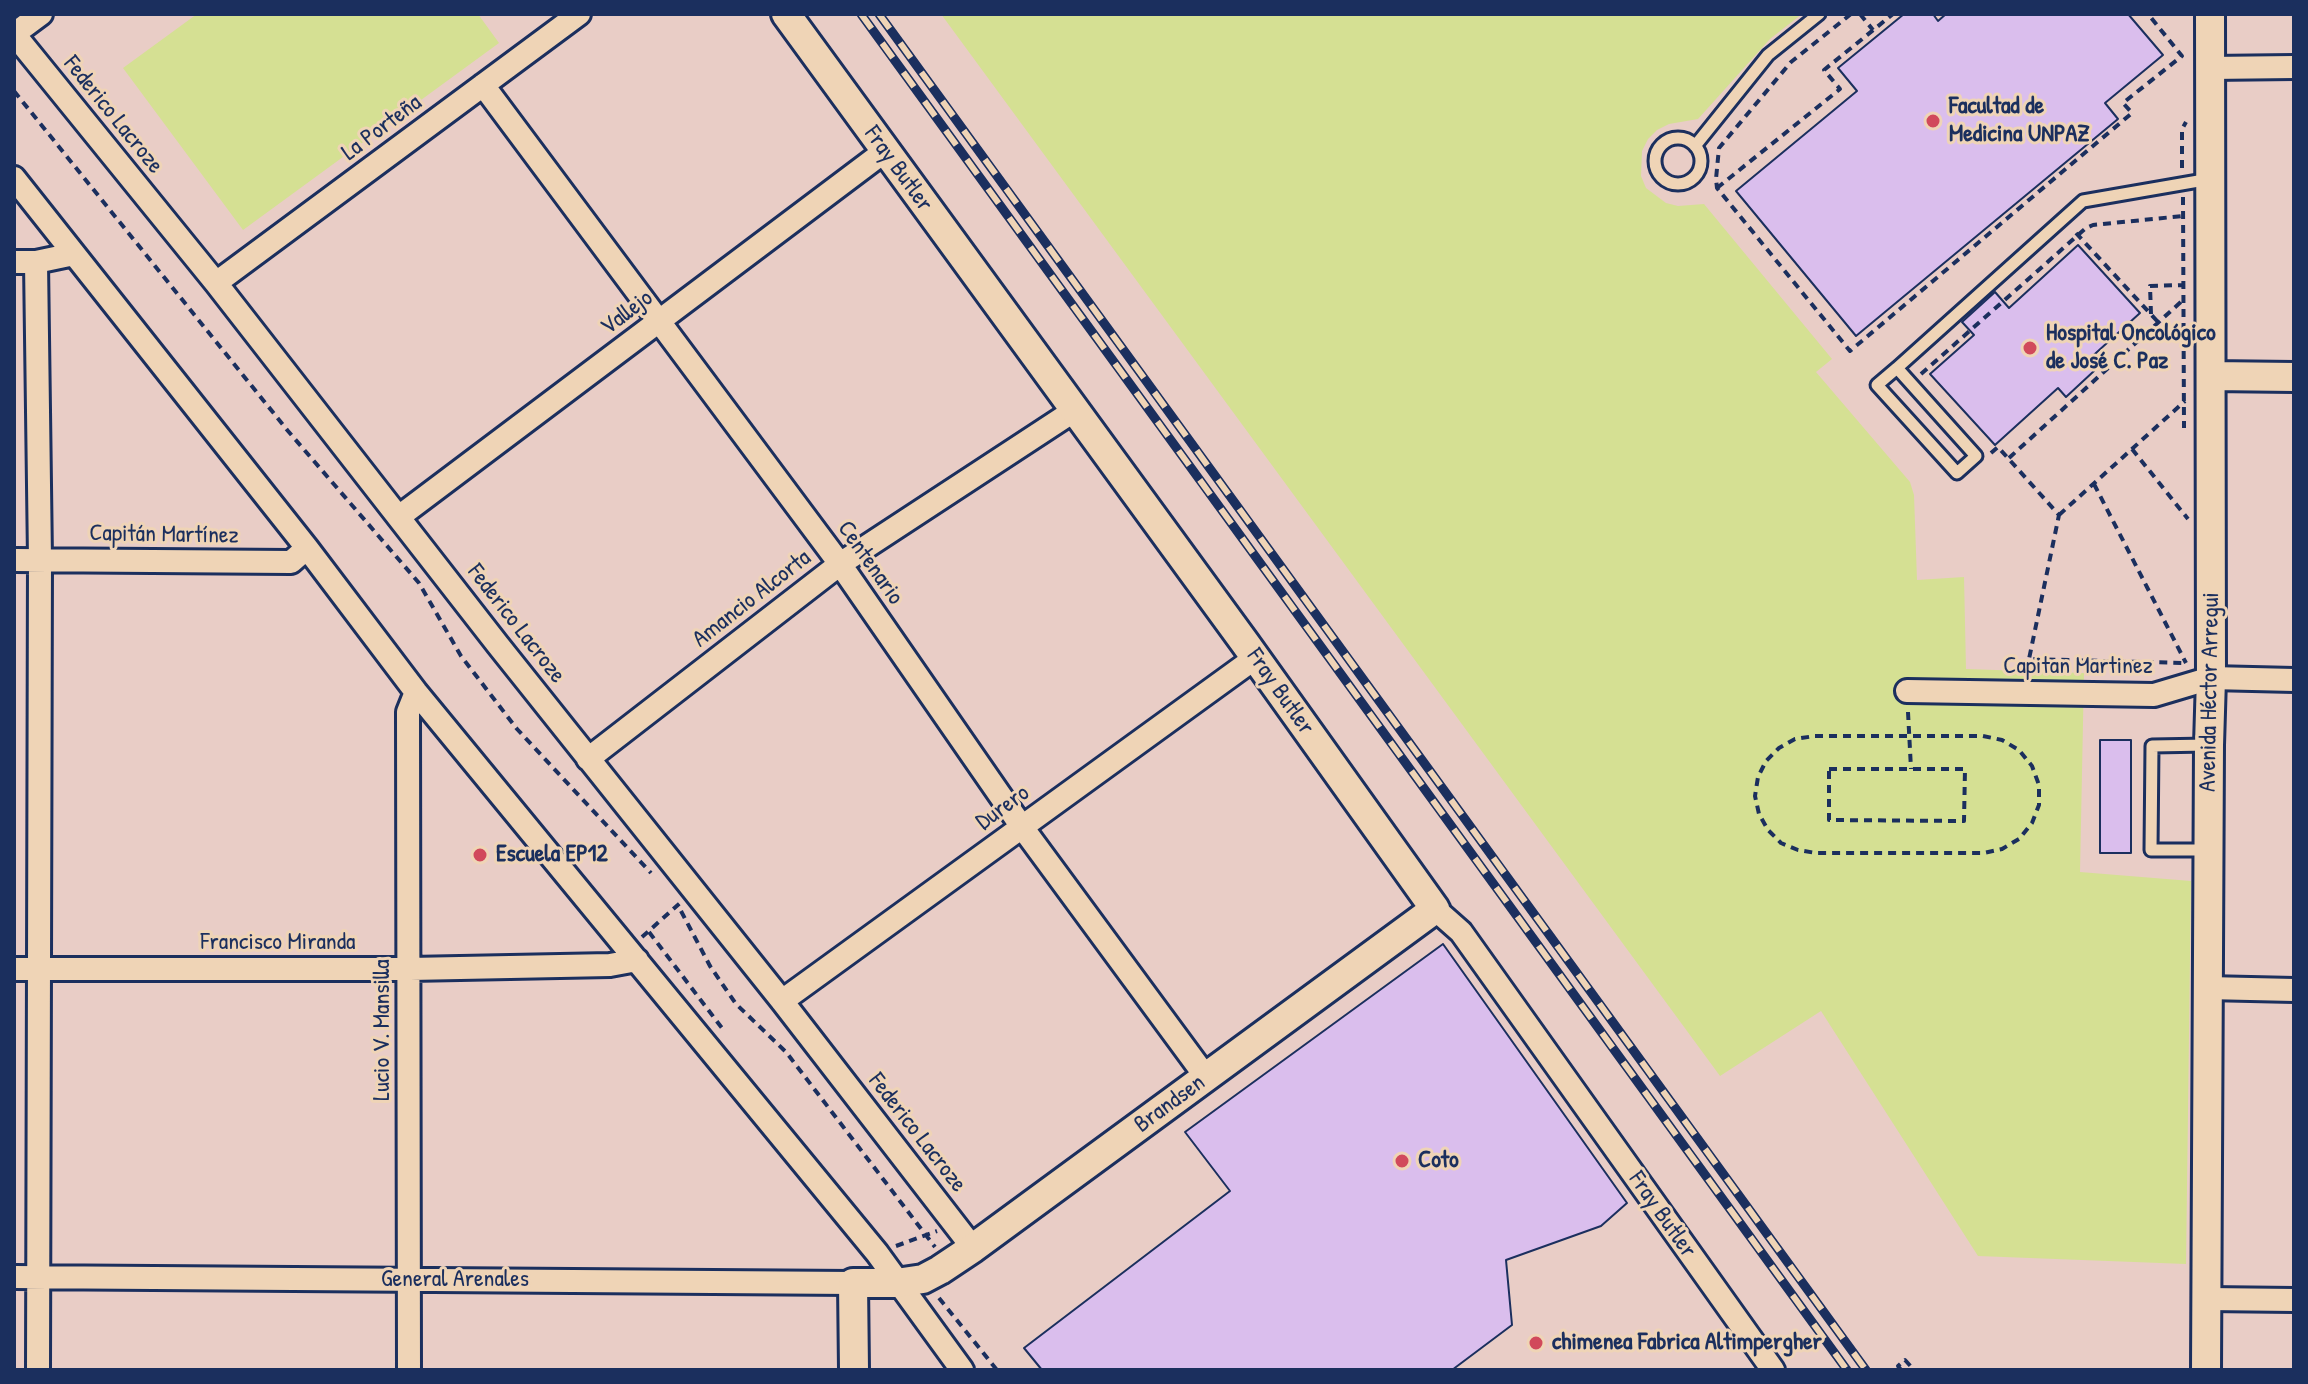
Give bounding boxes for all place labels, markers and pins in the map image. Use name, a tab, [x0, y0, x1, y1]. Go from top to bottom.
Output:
place label: Facultad de Medicina UNPAZ	[1949, 93, 2089, 149]
marker: Facultad de Medicina UNPAZ	[1924, 112, 1942, 130]
place label: Hospital Oncológico de José C. Paz	[2046, 320, 2216, 376]
marker: Hospital Oncológico de José C. Paz	[2021, 339, 2039, 357]
place label: Escuela EP12	[496, 841, 608, 869]
marker: Escuela EP12	[471, 846, 489, 864]
place label: Coto	[1418, 1147, 1459, 1175]
marker: Coto	[1393, 1152, 1411, 1170]
place label: chimenea Fabrica Altimpergher	[1552, 1329, 1822, 1357]
marker: chimenea Fabrica Altimpergher	[1527, 1334, 1545, 1352]

